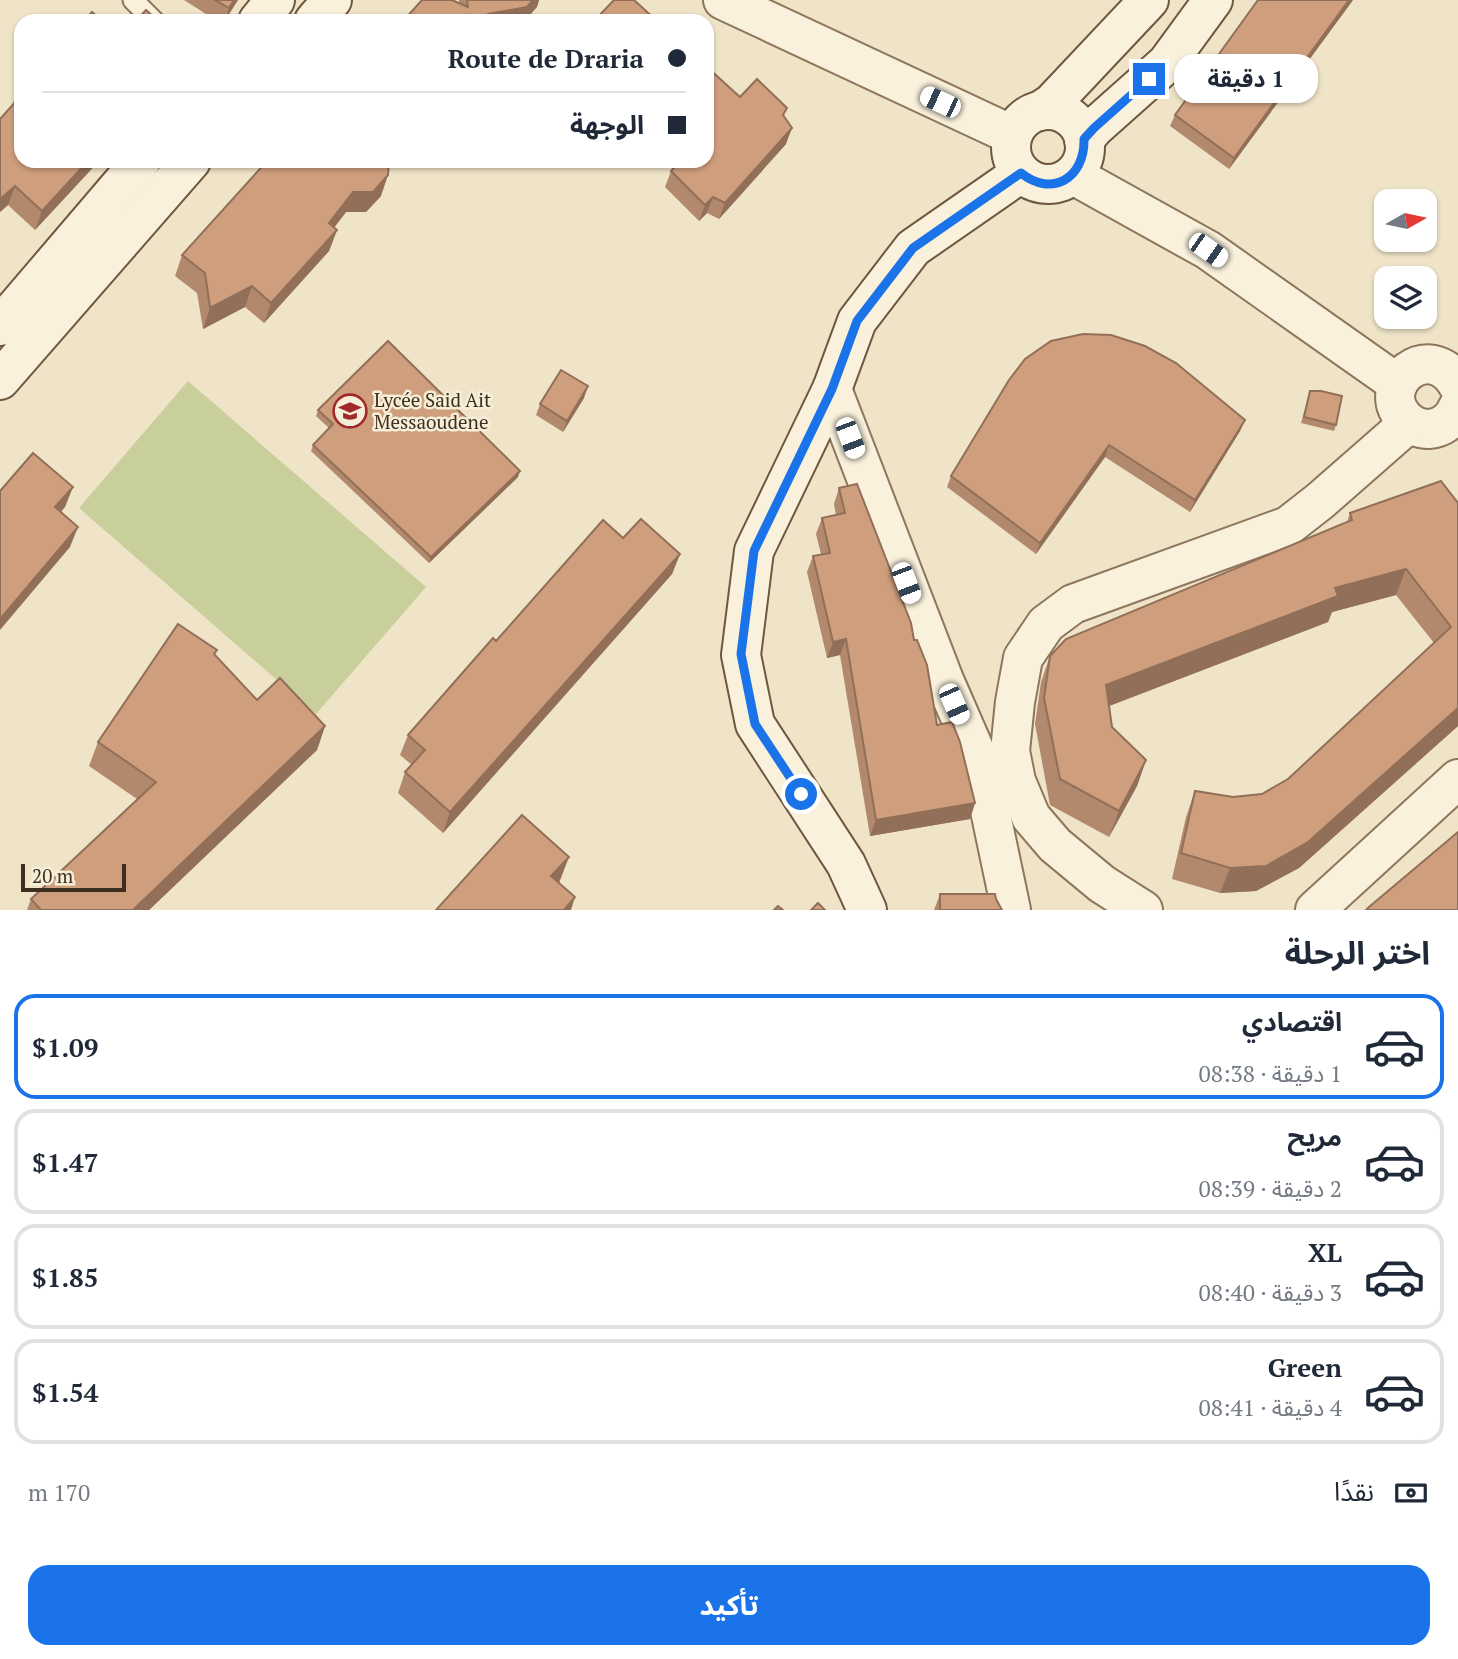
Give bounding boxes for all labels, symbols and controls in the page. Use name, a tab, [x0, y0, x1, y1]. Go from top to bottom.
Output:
text: Route de Draria	[448, 41, 644, 75]
callout: 1 دقيقة	[1174, 55, 1317, 104]
route end	[1133, 63, 1165, 95]
text: 1 دقيقة	[1207, 63, 1285, 94]
car	[917, 84, 964, 120]
text: الوجهة	[570, 107, 644, 141]
north arrow	[1374, 189, 1437, 252]
map controls	[1374, 189, 1437, 329]
car	[1185, 229, 1232, 271]
button: layers	[1374, 266, 1437, 329]
place label: Lycée Said Ait Messaoudene	[374, 387, 491, 434]
school or university icon: Lycée Said Ait Messaoudene	[331, 392, 369, 430]
car	[833, 415, 868, 461]
car	[889, 560, 924, 606]
car	[936, 681, 973, 727]
route start	[785, 778, 817, 810]
scale bar	[21, 861, 126, 893]
text: 20 m	[32, 863, 73, 888]
text: اختر الرحلة	[1285, 931, 1430, 973]
text: اقتصادي	[1242, 1004, 1342, 1038]
icon: car	[1363, 1015, 1426, 1078]
text: $1.09	[32, 1030, 98, 1064]
text: 1 دقيقة · 08:38	[1198, 1058, 1342, 1089]
text: مريح	[1287, 1119, 1342, 1153]
icon: car	[1363, 1130, 1426, 1193]
text: $1.47	[32, 1145, 98, 1179]
text: 2 دقيقة · 08:39	[1198, 1173, 1342, 1204]
text: XL	[1308, 1235, 1342, 1269]
icon: car	[1363, 1245, 1426, 1308]
text: $1.85	[32, 1260, 98, 1294]
text: 3 دقيقة · 08:40	[1198, 1277, 1342, 1308]
text: Green	[1268, 1350, 1342, 1384]
icon: car	[1363, 1360, 1426, 1423]
text: $1.54	[32, 1375, 98, 1409]
text: 4 دقيقة · 08:41	[1198, 1392, 1342, 1423]
text: نقدًا	[1334, 1474, 1374, 1508]
icon: cash	[1392, 1474, 1430, 1512]
text: 170 m	[28, 1477, 90, 1508]
button: تأكيد	[28, 1565, 1430, 1645]

